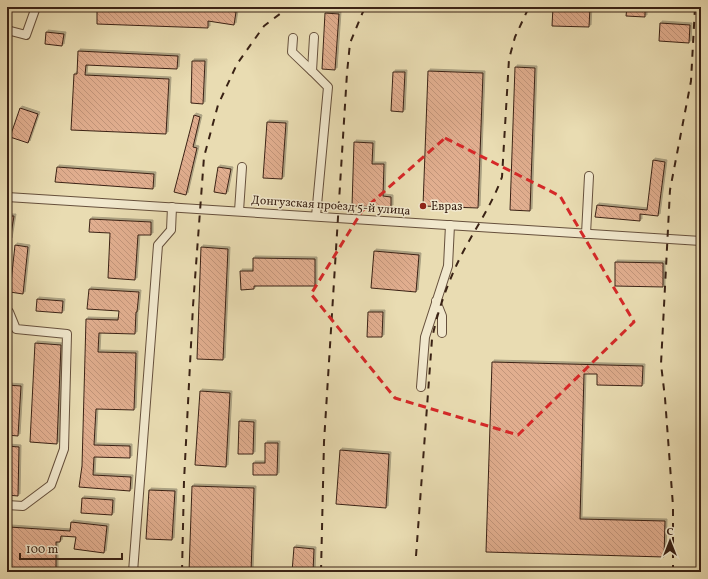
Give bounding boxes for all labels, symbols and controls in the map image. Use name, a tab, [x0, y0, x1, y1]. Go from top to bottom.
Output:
street label: Донгузская проезд 5-й улица	[251, 192, 411, 220]
place label: Евраз	[431, 199, 462, 215]
marker: Евраз	[418, 201, 428, 211]
north arrow	[650, 521, 690, 561]
text: С	[666, 525, 674, 540]
scale bar	[20, 535, 122, 561]
text: 100 m	[26, 542, 59, 558]

